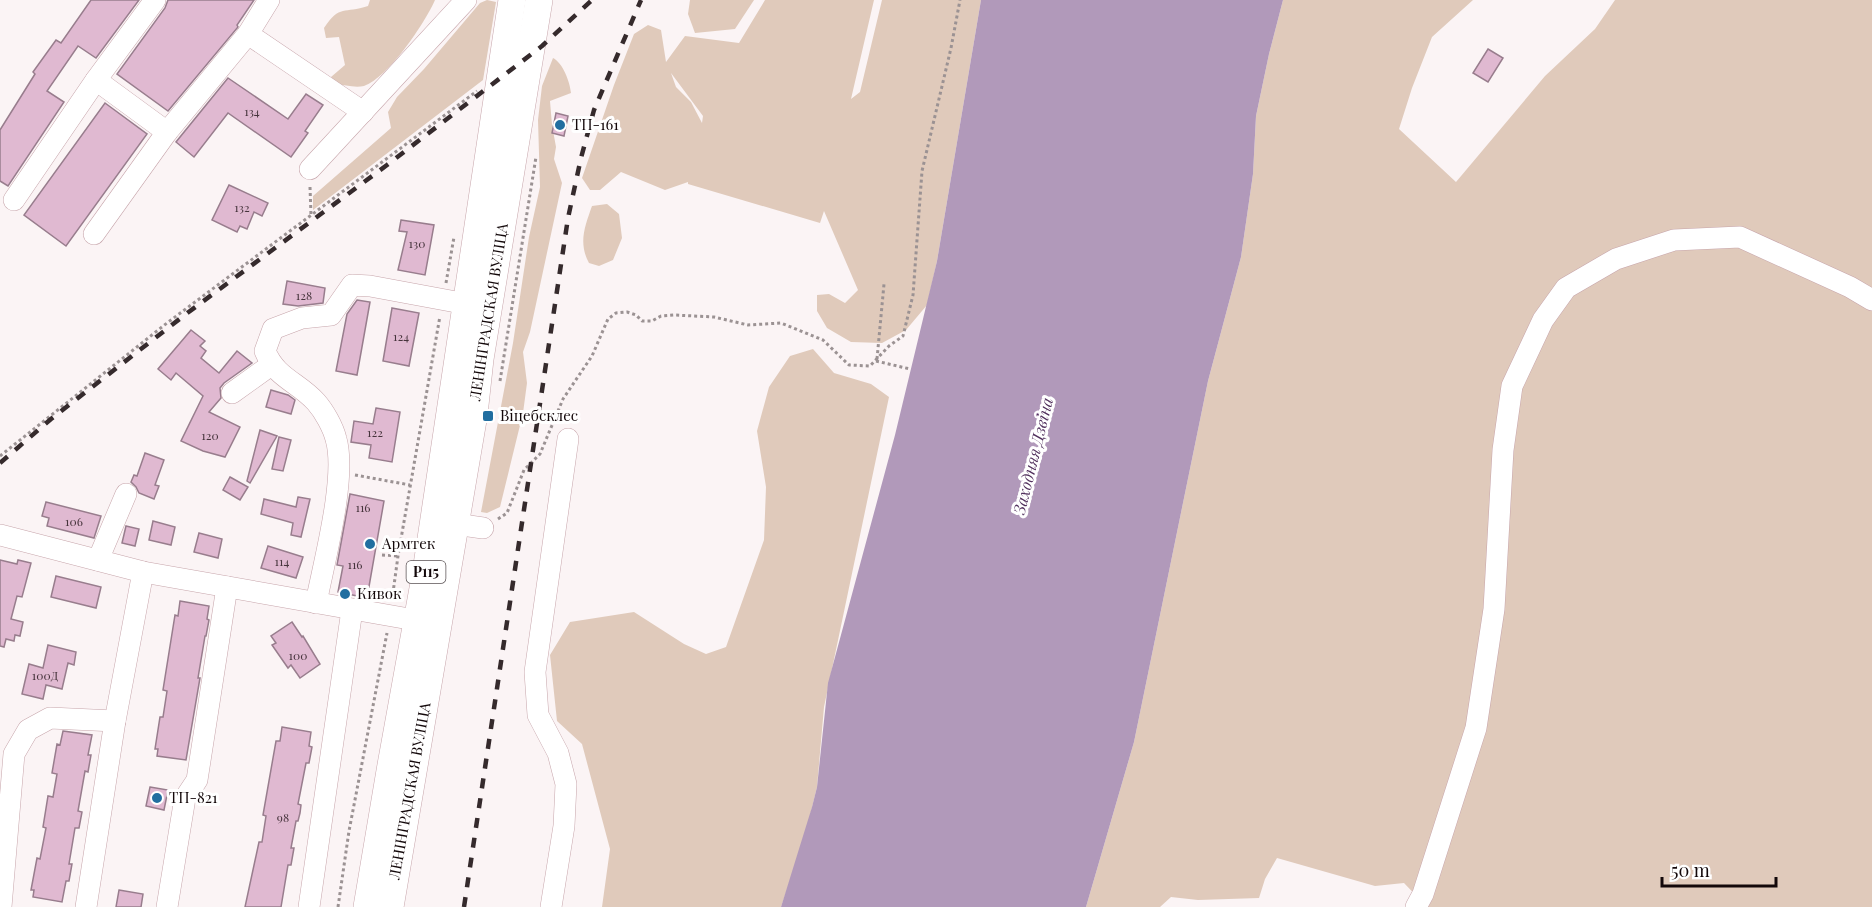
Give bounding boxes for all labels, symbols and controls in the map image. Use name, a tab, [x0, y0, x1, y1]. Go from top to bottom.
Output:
house number: 134	[244, 103, 260, 119]
place label: ТП-161	[572, 114, 619, 134]
marker: ТП-161	[553, 118, 567, 132]
house number: 132	[234, 199, 250, 215]
street label: ЛЕНІНГРАДСКАЯ ВУЛІЦА	[464, 221, 512, 403]
house number: 130	[409, 235, 425, 251]
house number: 128	[296, 287, 312, 303]
house number: 124	[393, 328, 409, 344]
water label: Заходняя Дзвіна	[1008, 395, 1057, 517]
place label: Віцебсклес	[500, 405, 578, 425]
marker: Віцебсклес	[481, 409, 495, 423]
house number: 122	[367, 424, 383, 440]
house number: 120	[201, 427, 219, 443]
house number: 116	[355, 499, 371, 515]
house number: 106	[65, 513, 83, 529]
place label: Армтек	[381, 533, 436, 553]
marker: Армтек	[363, 537, 377, 551]
house number: 114	[275, 553, 289, 569]
house number: 116	[347, 556, 363, 572]
road number: Р115	[406, 561, 446, 583]
place label: Кивок	[357, 583, 402, 603]
marker: Кивок	[338, 587, 352, 601]
house number: 100	[289, 647, 307, 663]
house number: 100Д	[32, 667, 59, 683]
street label: ЛЕНІНГРАДСКАЯ ВУЛІЦА	[383, 700, 435, 882]
place label: ТП-821	[169, 787, 218, 807]
marker: ТП-821	[150, 791, 164, 805]
house number: 98	[277, 809, 289, 825]
scale bar	[1662, 850, 1776, 888]
text: 50 m	[1671, 858, 1710, 882]

